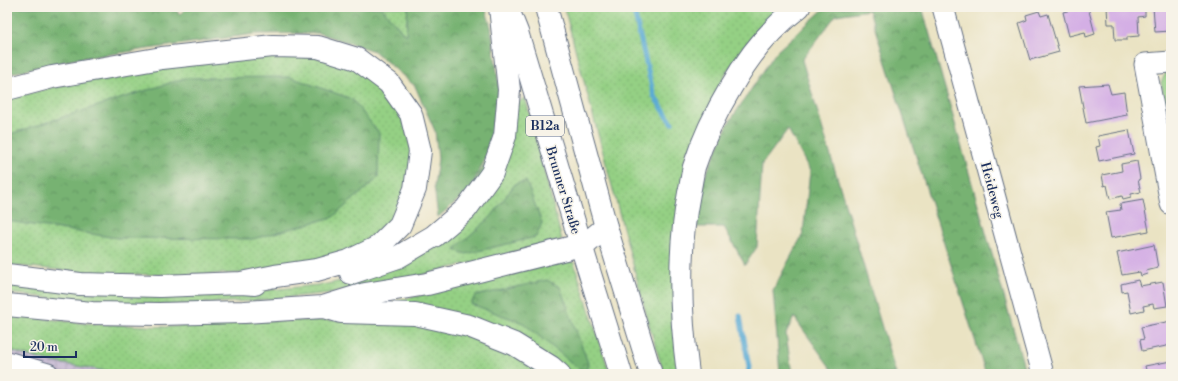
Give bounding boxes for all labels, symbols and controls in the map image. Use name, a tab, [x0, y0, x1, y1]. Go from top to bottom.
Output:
road number: B12a	[526, 116, 564, 136]
street label: Brunner Straße	[542, 144, 584, 237]
street label: Heideweg	[977, 160, 1007, 220]
scale bar	[24, 333, 76, 359]
text: 20 m	[30, 340, 58, 355]

